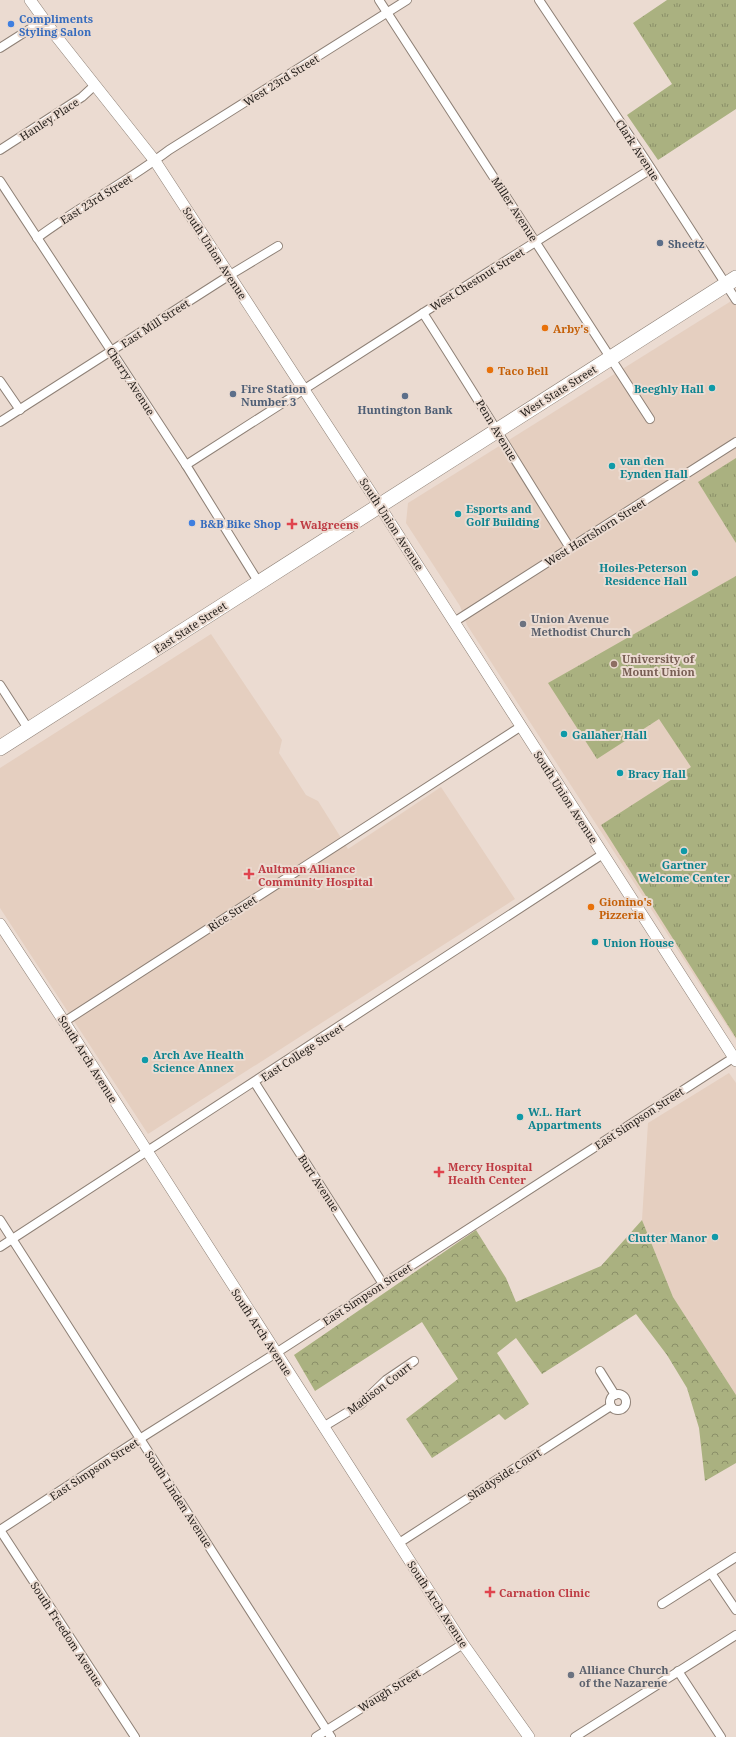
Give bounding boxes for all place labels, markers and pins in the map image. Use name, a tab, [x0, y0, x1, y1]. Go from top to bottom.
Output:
place label: Compliments Styling Salon	[19, 11, 93, 39]
marker: Compliments Styling Salon	[6, 19, 16, 29]
place label: Sheetz	[668, 236, 705, 251]
marker: Sheetz	[655, 238, 665, 248]
place label: Arby's	[553, 321, 589, 336]
marker: Arby's	[540, 323, 550, 333]
place label: Taco Bell	[498, 363, 548, 378]
marker: Taco Bell	[485, 365, 495, 375]
place label: Fire Station Number 3	[241, 381, 307, 409]
place label: Beeghly Hall	[634, 381, 704, 396]
marker: Beeghly Hall	[707, 383, 717, 393]
marker: Fire Station Number 3	[228, 389, 238, 399]
marker: Huntington Bank	[400, 391, 410, 401]
place label: Huntington Bank	[357, 402, 453, 417]
place label: van den Eynden Hall	[620, 453, 688, 481]
marker: van den Eynden Hall	[607, 461, 617, 471]
place label: Esports and Golf Building	[466, 501, 540, 529]
marker: Esports and Golf Building	[453, 509, 463, 519]
place label: B&B Bike Shop	[200, 516, 281, 531]
place label: Walgreens	[300, 517, 359, 532]
marker: B&B Bike Shop	[187, 518, 197, 528]
marker: Walgreens	[287, 519, 297, 529]
place label: Hoiles-Peterson Residence Hall	[599, 560, 688, 588]
marker: Hoiles-Peterson Residence Hall	[690, 568, 700, 578]
place label: Union Avenue Methodist Church	[531, 611, 632, 639]
marker: Union Avenue Methodist Church	[518, 619, 528, 629]
place label: University of Mount Union	[622, 651, 696, 679]
marker: University of Mount Union	[609, 659, 619, 669]
place label: Gallaher Hall	[572, 727, 647, 742]
marker: Gallaher Hall	[559, 729, 569, 739]
place label: Bracy Hall	[628, 766, 686, 781]
marker: Bracy Hall	[615, 768, 625, 778]
marker: Gartner Welcome Center	[679, 846, 689, 856]
place label: Gartner Welcome Center	[638, 857, 730, 885]
place label: Aultman Alliance Community Hospital	[258, 861, 373, 889]
marker: Aultman Alliance Community Hospital	[243, 868, 255, 880]
place label: Gionino's Pizzeria	[599, 894, 652, 922]
marker: Gionino's Pizzeria	[586, 902, 596, 912]
place label: Union House	[603, 935, 674, 950]
marker: Union House	[590, 937, 600, 947]
place label: Arch Ave Health Science Annex	[153, 1047, 245, 1075]
marker: Arch Ave Health Science Annex	[140, 1055, 150, 1065]
place label: W.L. Hart Appartments	[528, 1104, 602, 1132]
marker: W.L. Hart Appartments	[515, 1112, 525, 1122]
place label: Mercy Hospital Health Center	[448, 1159, 533, 1187]
marker: Mercy Hospital Health Center	[433, 1166, 445, 1178]
place label: Clutter Manor	[628, 1230, 707, 1245]
marker: Clutter Manor	[710, 1232, 720, 1242]
place label: Carnation Clinic	[499, 1585, 590, 1600]
marker: Carnation Clinic	[484, 1586, 496, 1598]
place label: Alliance Church of the Nazarene	[579, 1662, 669, 1690]
marker: Alliance Church of the Nazarene	[566, 1670, 576, 1680]

